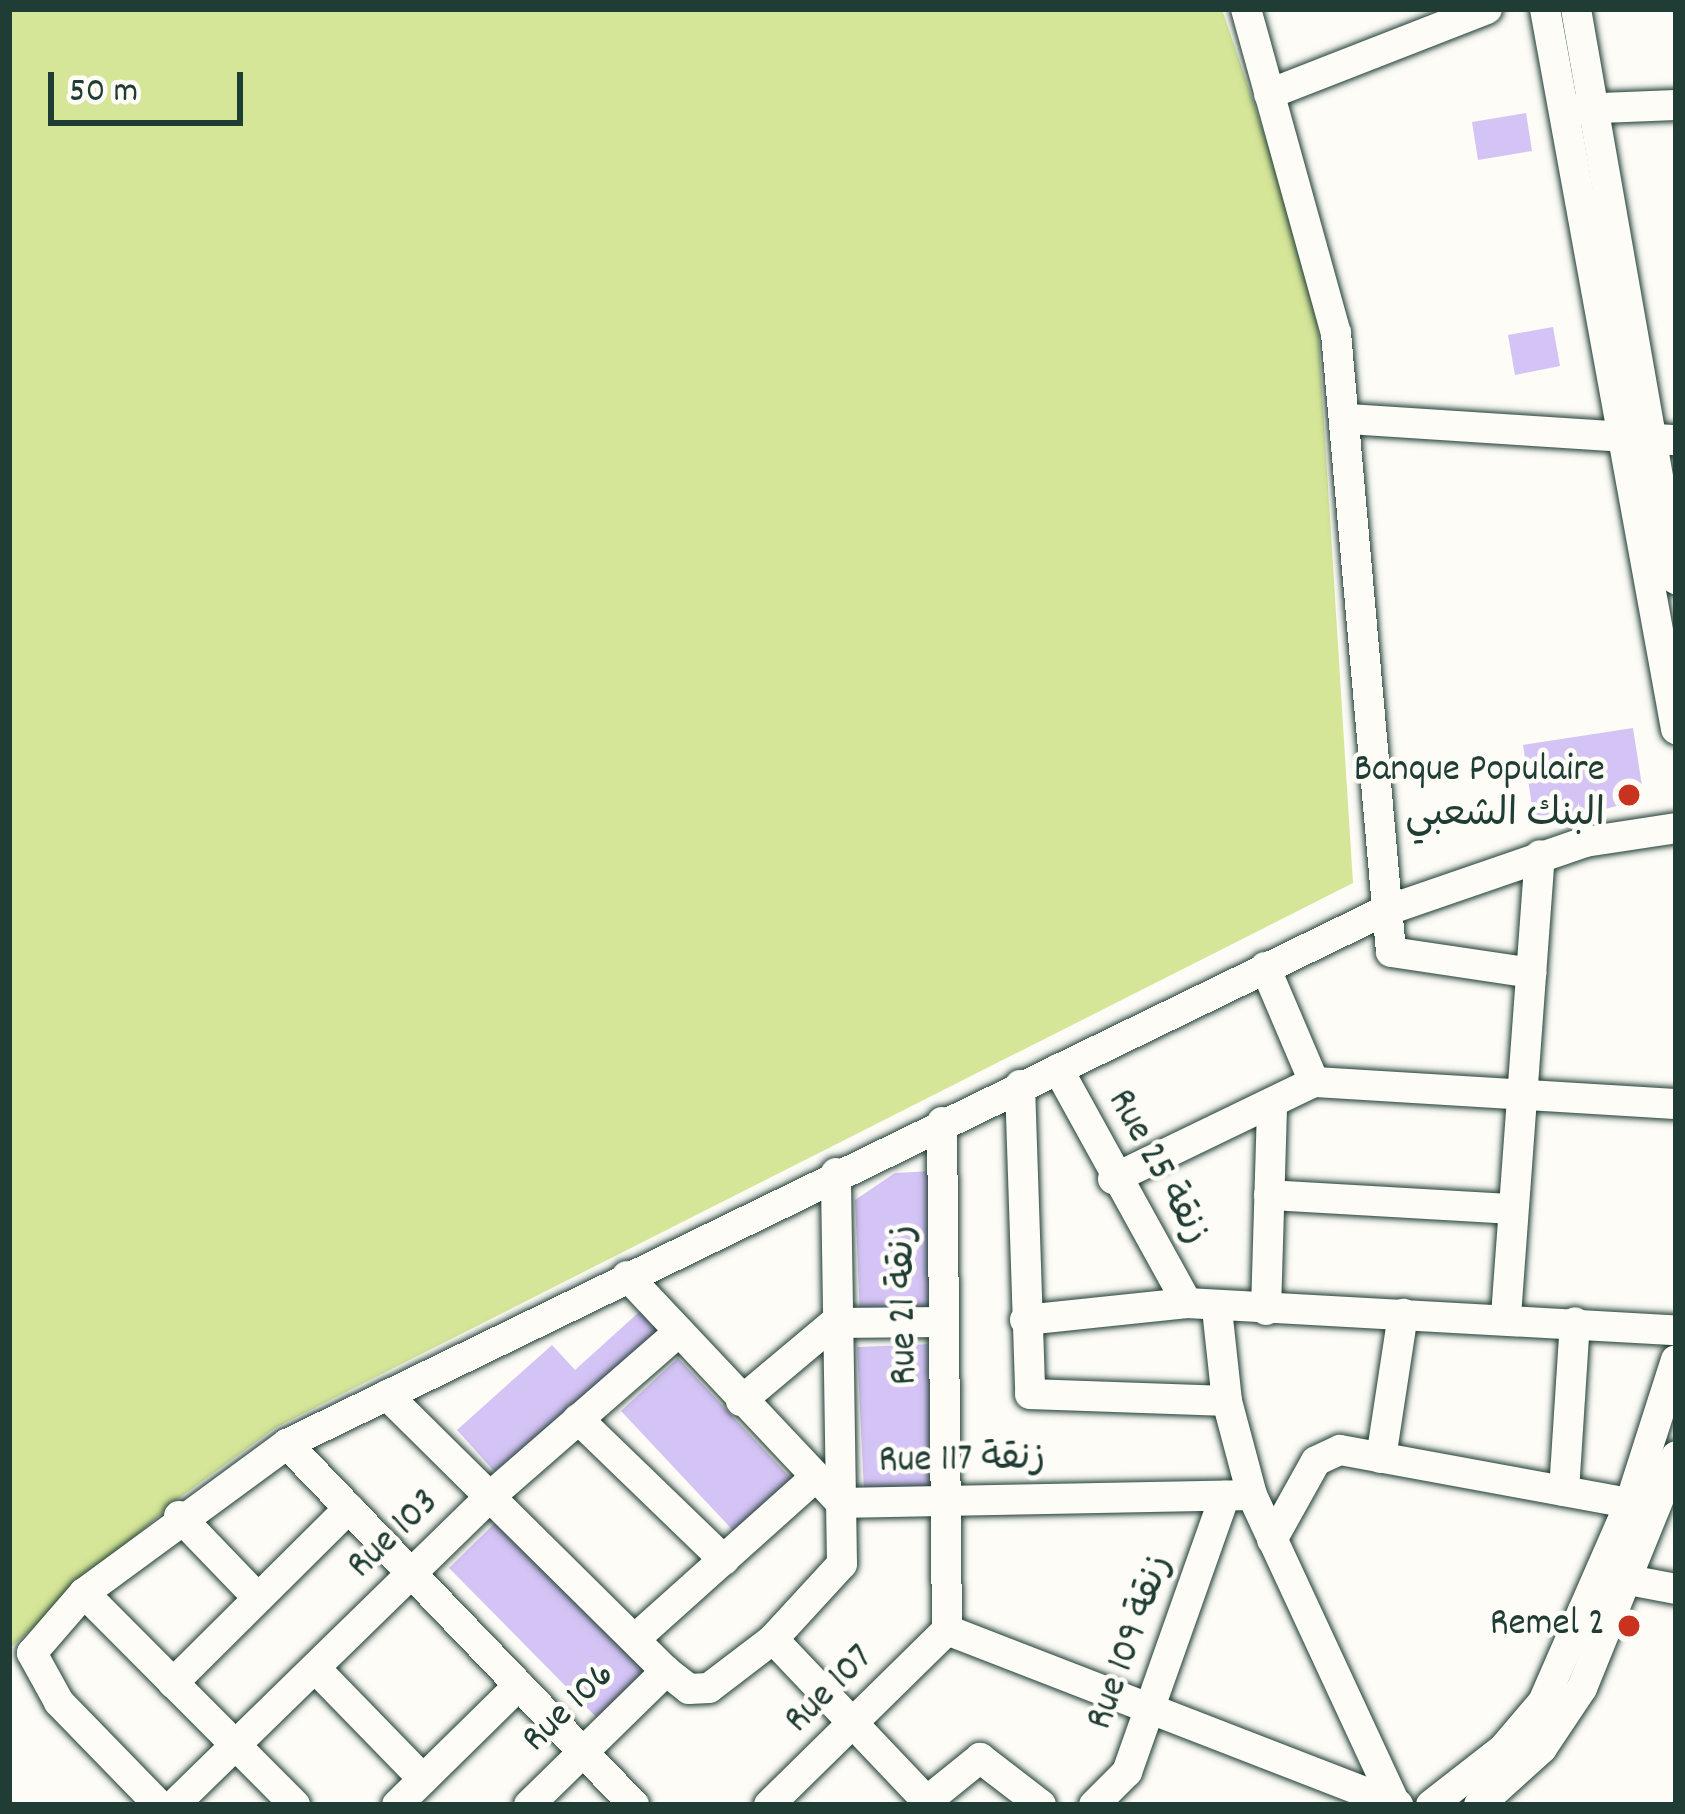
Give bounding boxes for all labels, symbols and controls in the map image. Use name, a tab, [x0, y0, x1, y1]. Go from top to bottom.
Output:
scale bar	[54, 48, 249, 122]
text: 50 m	[69, 67, 138, 119]
place label: Banque Populaire البنك الشعبي	[1354, 750, 1605, 841]
marker: Banque Populaire البنك الشعبي	[1616, 782, 1642, 808]
street label: Rue 25 زنقة	[1094, 1082, 1218, 1254]
street label: Rue 21 زنقة	[881, 1224, 931, 1386]
street label: Rue 117 زنقة	[878, 1437, 1046, 1487]
street label: Rue 103	[340, 1481, 450, 1591]
street label: Rue 109 زنقة	[1079, 1549, 1185, 1737]
place label: Remel 2	[1490, 1603, 1605, 1649]
marker: Remel 2	[1616, 1613, 1642, 1639]
street label: Rue 107	[777, 1637, 885, 1745]
street label: Rue 106	[514, 1654, 626, 1764]

